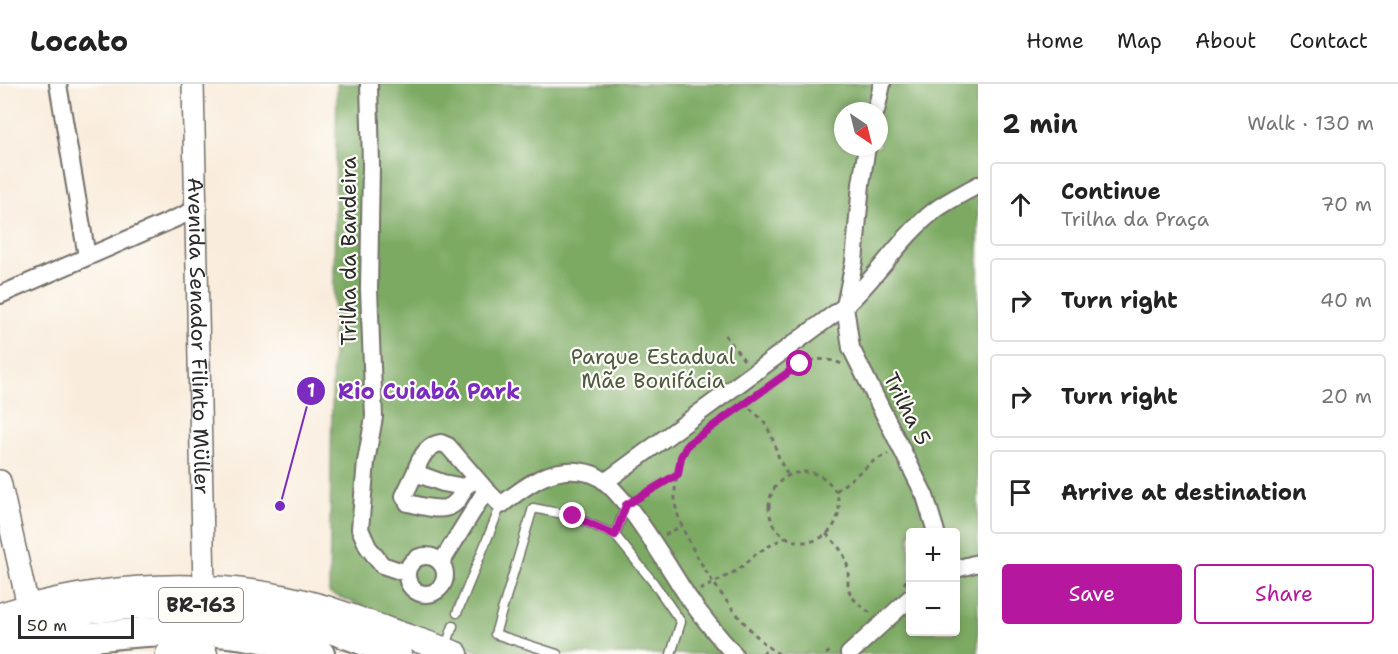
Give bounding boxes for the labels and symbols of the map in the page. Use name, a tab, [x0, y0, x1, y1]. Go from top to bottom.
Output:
north arrow	[834, 102, 888, 156]
street label: Trilha da Bandeira	[335, 157, 363, 345]
street label: Avenida Senador Filinto Müller	[181, 177, 216, 495]
park label: Parque Estadual Mãe Bonifácia	[571, 343, 736, 395]
route start	[786, 350, 812, 376]
street label: Trilha 5	[877, 368, 937, 450]
callout: Rio Cuiabá Park	[296, 371, 532, 411]
text: Rio Cuiabá Park	[338, 377, 520, 406]
text: 1	[307, 379, 315, 403]
route end	[559, 502, 585, 528]
road number: BR-163	[159, 588, 243, 622]
scale bar	[18, 612, 134, 640]

